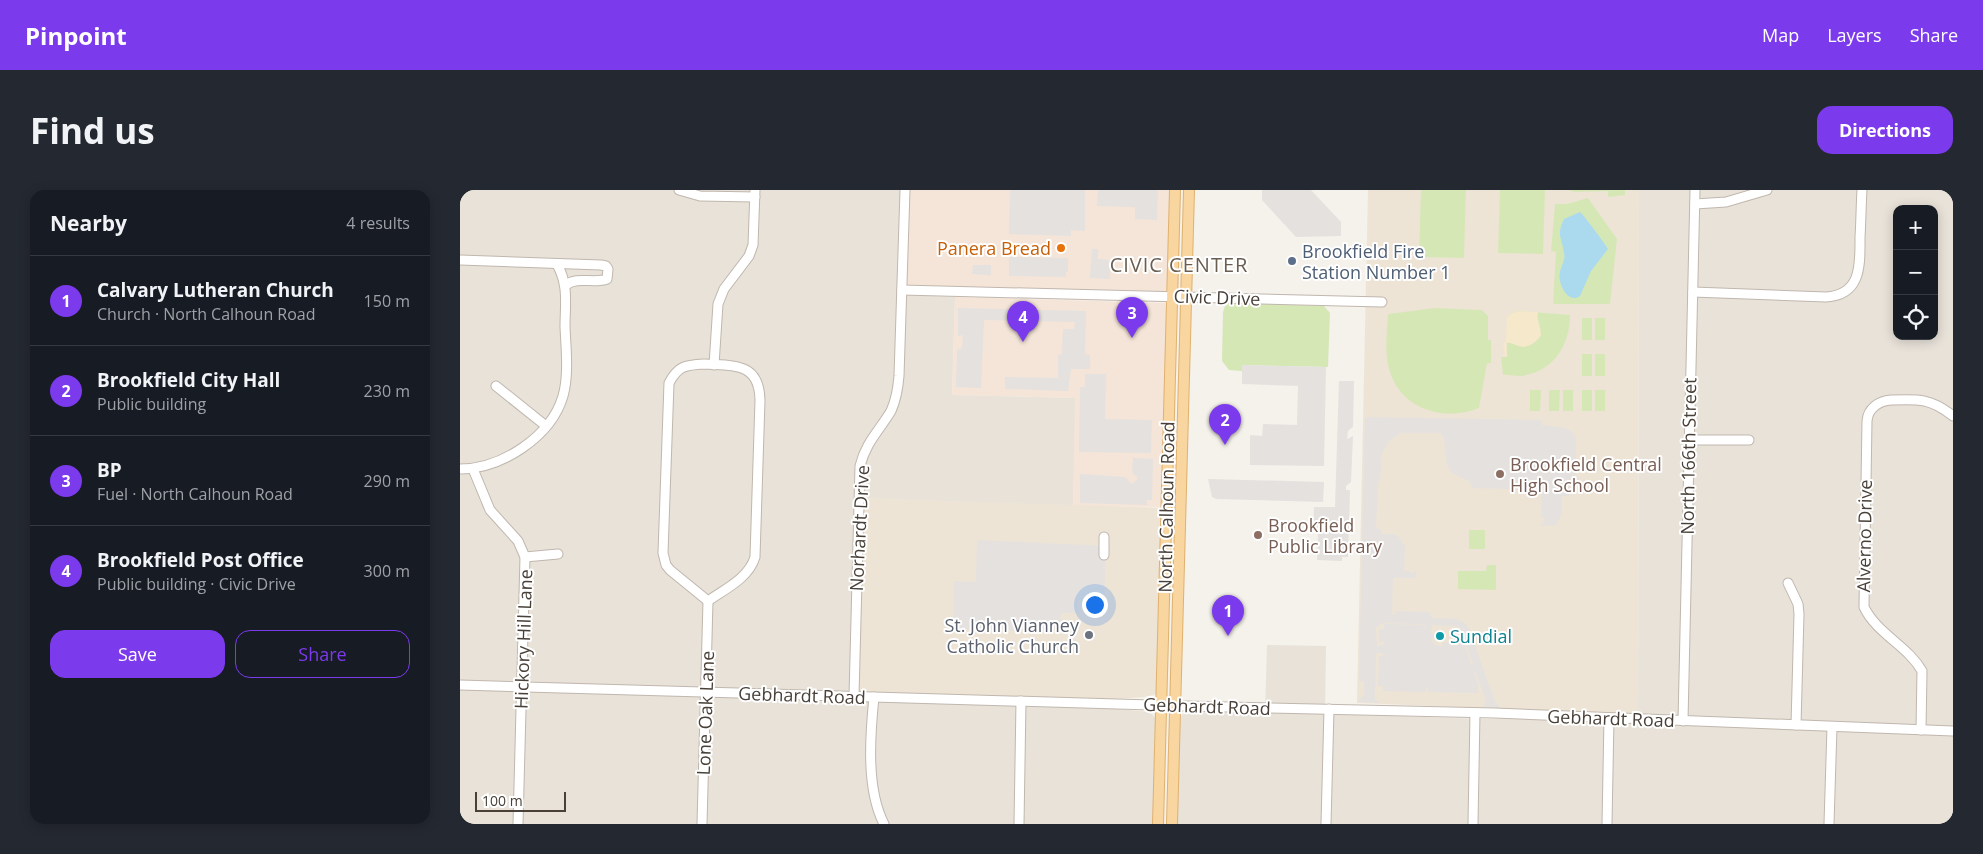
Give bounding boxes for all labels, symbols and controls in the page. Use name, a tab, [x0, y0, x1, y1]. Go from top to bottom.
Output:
text: Pinpoint	[25, 19, 127, 52]
text: Map	[1762, 23, 1799, 47]
text: Layers	[1827, 23, 1882, 47]
text: Share	[1910, 23, 1958, 47]
button: Directions	[1817, 106, 1953, 154]
text: Find us	[30, 107, 155, 154]
map controls	[1893, 205, 1938, 340]
button: +	[1893, 205, 1938, 250]
text: Nearby	[50, 209, 127, 237]
text: 4 results	[346, 212, 410, 234]
place label: Panera Bread	[937, 236, 1051, 260]
place label: Brookfield Fire Station Number 1	[1302, 239, 1451, 284]
marker: Panera Bread	[1055, 242, 1067, 254]
button: −	[1893, 250, 1938, 295]
district label: CIVIC CENTER	[1110, 251, 1248, 278]
marker: Brookfield Fire Station Number 1	[1286, 255, 1298, 267]
text: Calvary Lutheran Church	[97, 277, 334, 303]
street label: Civic Drive	[1173, 283, 1261, 311]
text: 1	[61, 290, 71, 312]
text: 150 m	[364, 290, 410, 312]
button: locate	[1893, 295, 1938, 340]
pin: 3	[1116, 297, 1148, 338]
pin: 4	[1007, 301, 1039, 342]
text: Church · North Calhoun Road	[97, 303, 316, 325]
text: Brookfield City Hall	[97, 367, 280, 393]
street label: North 166th Street	[1675, 377, 1701, 535]
text: 2	[61, 380, 71, 402]
text: 230 m	[364, 380, 410, 402]
text: Public building	[97, 393, 206, 415]
pin: 2	[1209, 404, 1241, 445]
street label: North Calhoun Road	[1153, 421, 1179, 593]
place label: Brookfield Central High School	[1510, 452, 1662, 497]
text: BP	[97, 457, 122, 483]
street label: Norhardt Drive	[844, 464, 874, 592]
marker: Brookfield Central High School	[1494, 468, 1506, 480]
text: 3	[61, 470, 71, 492]
text: 290 m	[364, 470, 410, 492]
street label: Alverno Drive	[1851, 479, 1877, 593]
text: Fuel · North Calhoun Road	[97, 483, 293, 505]
place label: Brookfield Public Library	[1268, 513, 1383, 558]
marker: Brookfield Public Library	[1252, 529, 1264, 541]
text: Brookfield Post Office	[97, 547, 304, 573]
text: 4	[61, 560, 71, 582]
text: 300 m	[364, 560, 410, 582]
street label: Hickory Hill Lane	[509, 569, 537, 709]
text: Public building · Civic Drive	[97, 573, 296, 595]
your location	[1082, 592, 1108, 618]
pin: 1	[1212, 595, 1244, 636]
place label: St. John Vianney Catholic Church	[944, 613, 1080, 658]
place label: Sundial	[1450, 624, 1512, 648]
marker: St. John Vianney Catholic Church	[1083, 629, 1095, 641]
button: Save	[50, 630, 225, 678]
button: Share	[235, 630, 410, 678]
marker: Sundial	[1434, 630, 1446, 642]
street label: Lone Oak Lane	[691, 650, 719, 776]
street label: Gebhardt Road	[738, 681, 866, 709]
street label: Gebhardt Road	[1143, 692, 1271, 720]
street label: Gebhardt Road	[1547, 704, 1675, 732]
scale bar	[475, 789, 566, 812]
text: 100 m	[482, 791, 523, 810]

